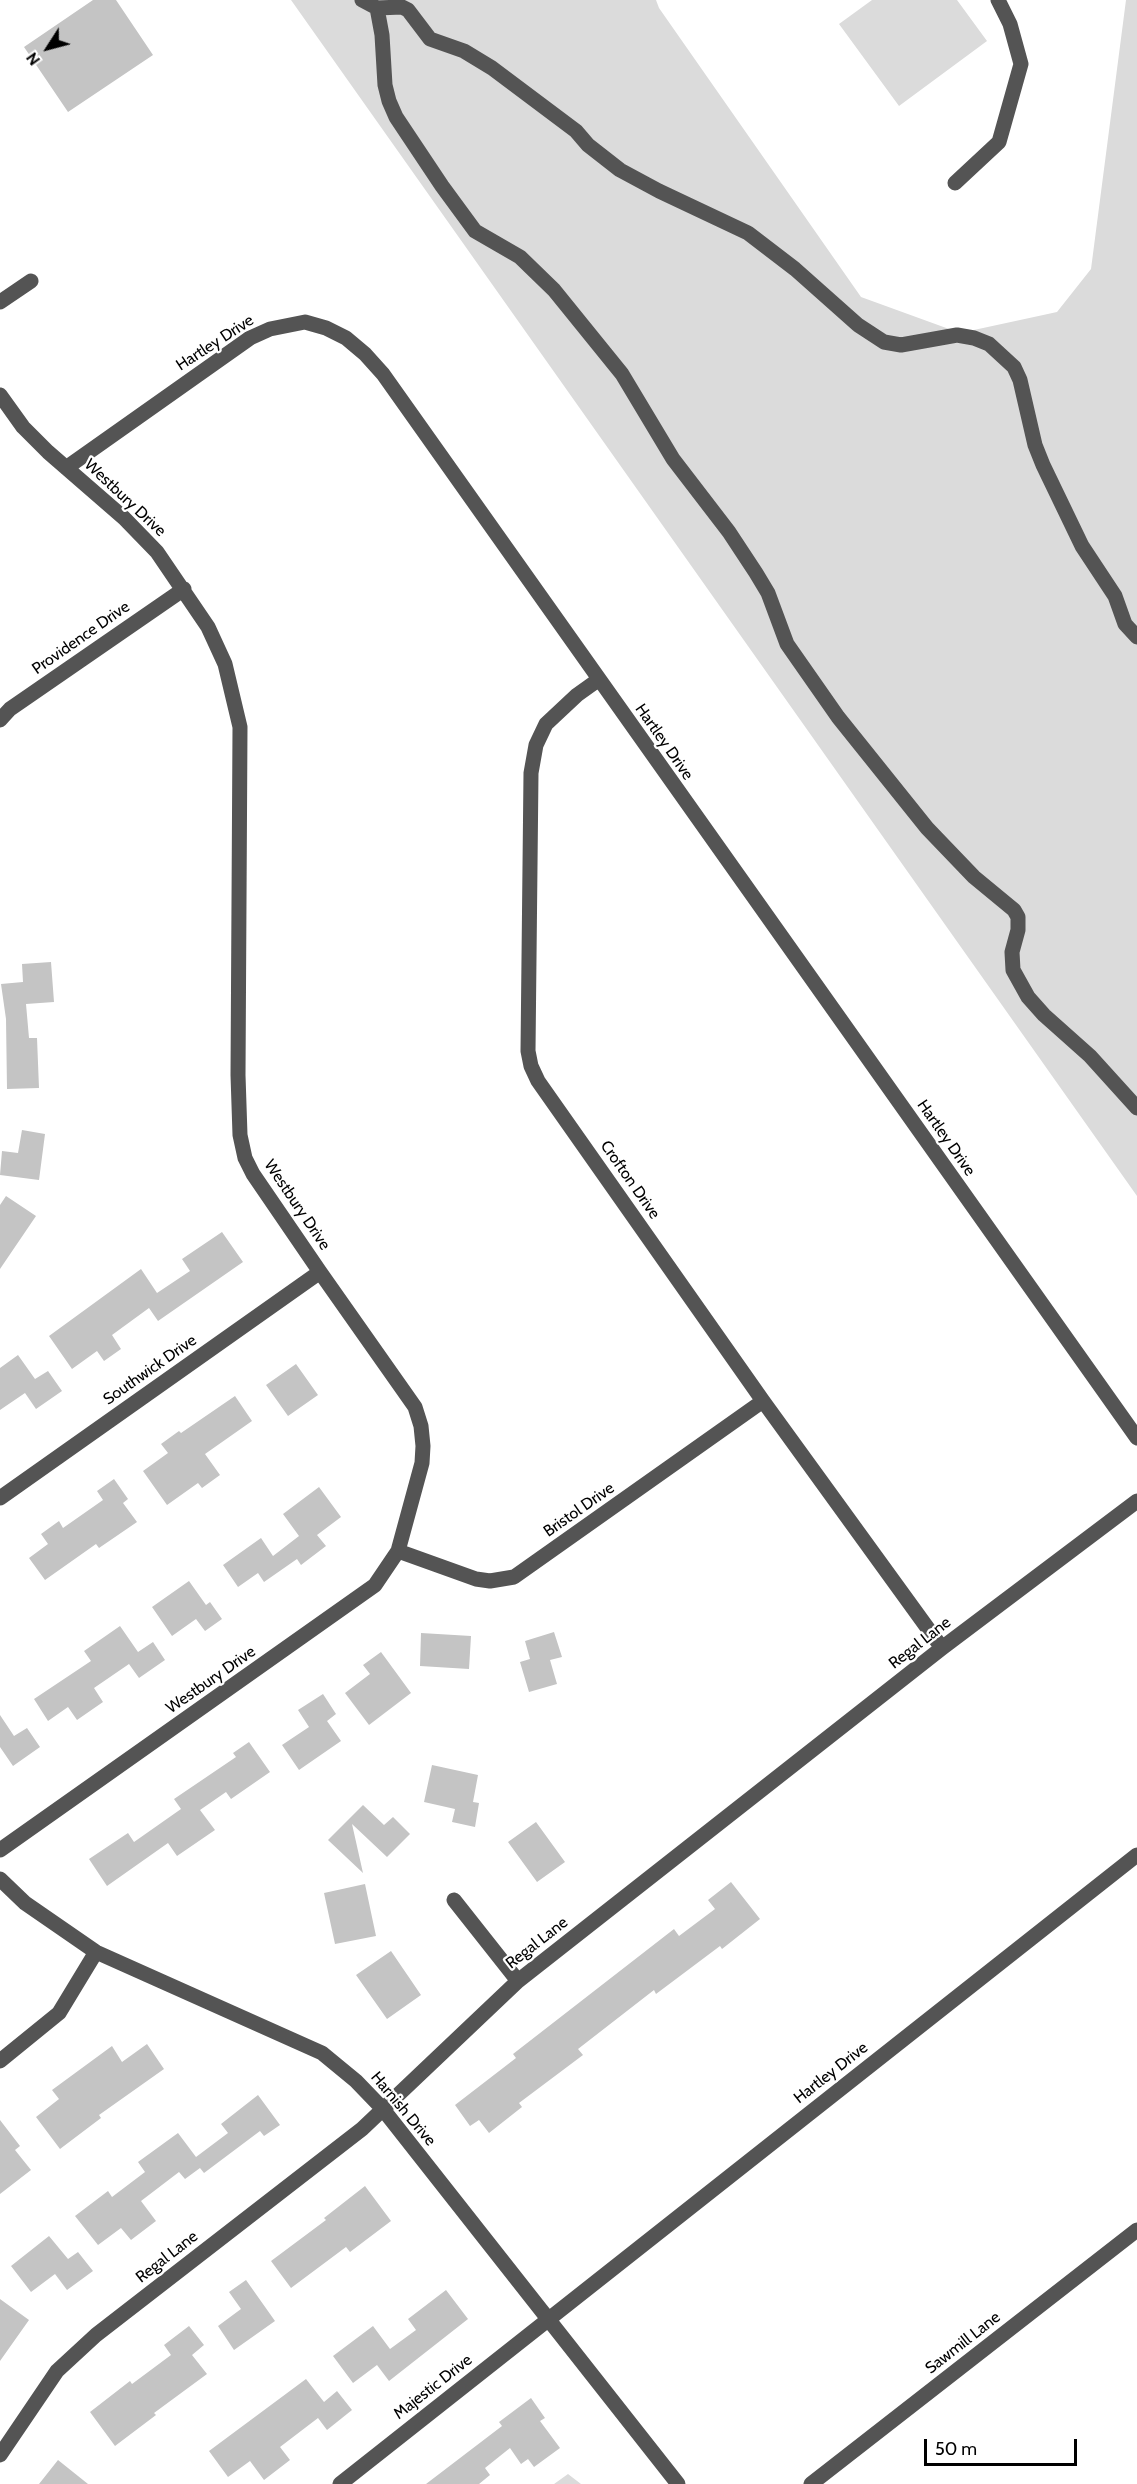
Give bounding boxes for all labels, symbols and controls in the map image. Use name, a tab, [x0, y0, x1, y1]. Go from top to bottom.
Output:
north arrow	[18, 18, 78, 78]
text: N	[22, 49, 44, 69]
street label: Hartley Drive	[173, 311, 257, 375]
street label: Westbury Drive	[80, 455, 170, 541]
street label: Providence Drive	[29, 597, 133, 679]
street label: Hartley Drive	[631, 700, 697, 784]
street label: Hartley Drive	[913, 1096, 979, 1180]
street label: Crofton Drive	[596, 1137, 664, 1223]
street label: Westbury Drive	[260, 1156, 334, 1254]
street label: Southwick Drive	[100, 1331, 200, 1409]
street label: Bristol Drive	[540, 1479, 618, 1541]
street label: Regal Lane	[885, 1613, 955, 1673]
street label: Westbury Drive	[163, 1642, 259, 1718]
street label: Regal Lane	[502, 1913, 572, 1973]
street label: Hartley Drive	[790, 2038, 872, 2108]
street label: Harnish Drive	[366, 2068, 440, 2150]
street label: Regal Lane	[132, 2227, 202, 2287]
street label: Sawmill Lane	[922, 2308, 1004, 2378]
street label: Majestic Drive	[390, 2350, 476, 2424]
scale bar	[927, 2427, 1080, 2465]
text: 50 m	[935, 2438, 977, 2460]

